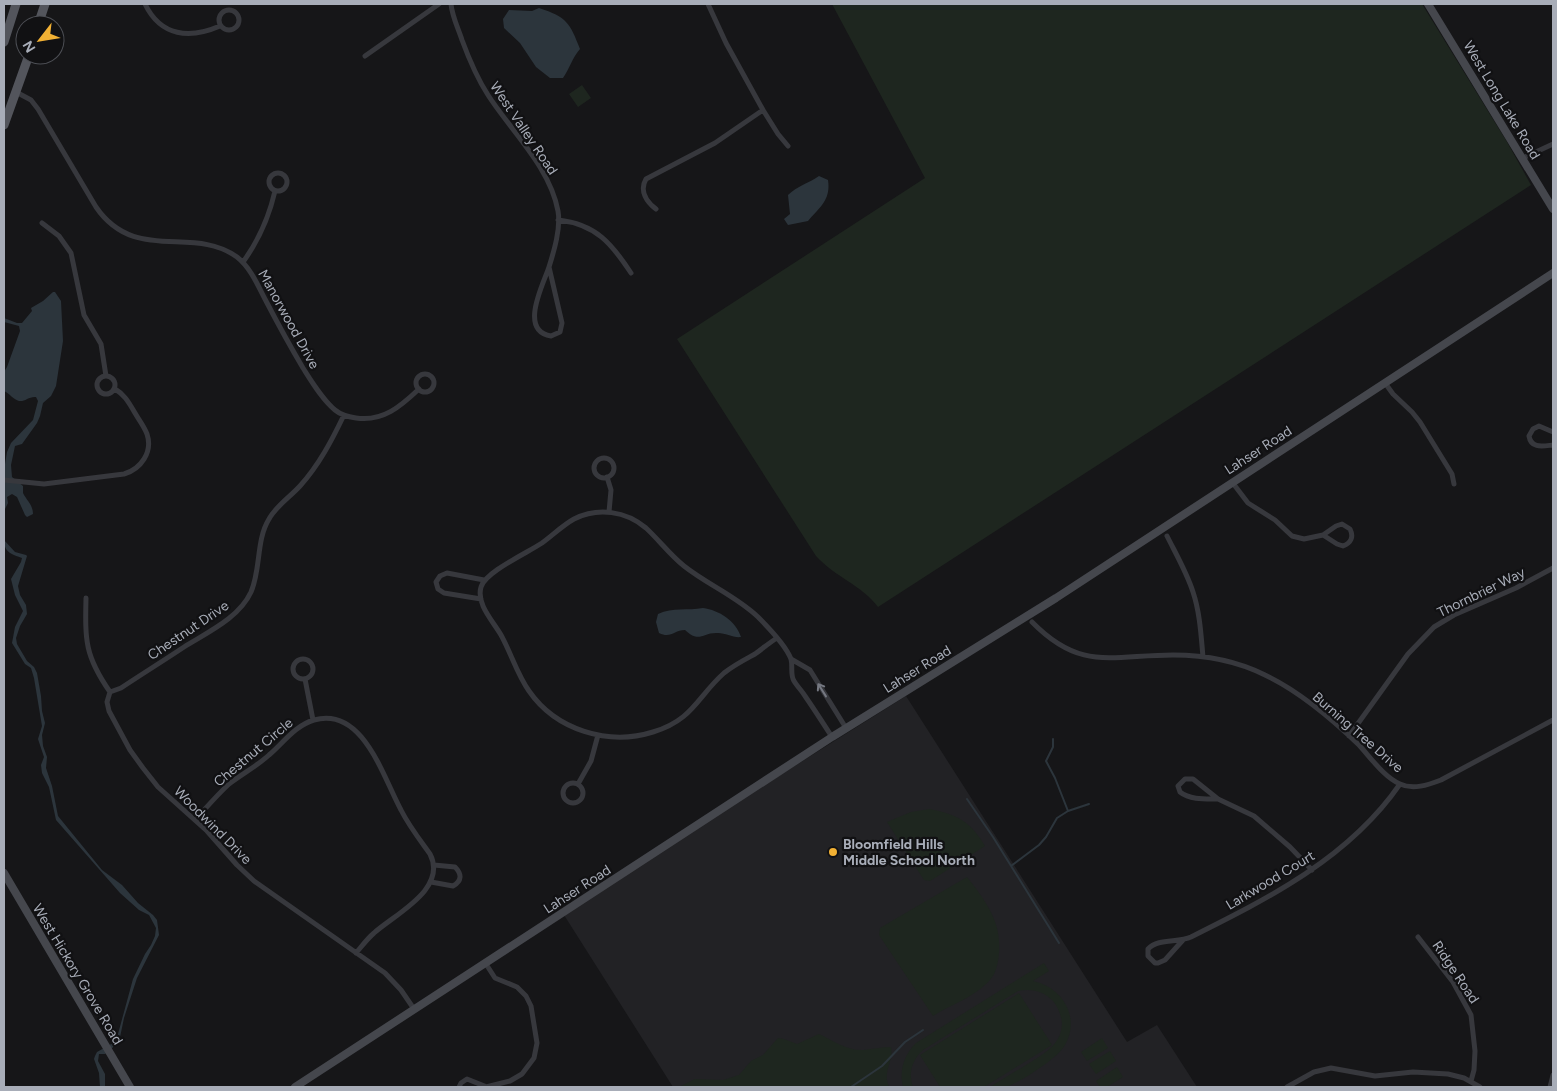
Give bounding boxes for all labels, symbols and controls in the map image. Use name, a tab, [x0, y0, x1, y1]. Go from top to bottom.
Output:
north arrow	[15, 15, 65, 65]
text: N	[19, 37, 39, 55]
street label: West Long Lake Road	[1460, 38, 1544, 163]
street label: West Valley Road	[486, 78, 561, 178]
street label: Manorwood Drive	[254, 267, 323, 372]
street label: Lahser Road	[1221, 422, 1295, 478]
street label: Thornbrier Way	[1435, 564, 1528, 621]
street label: Chestnut Drive	[145, 597, 232, 664]
street label: Lahser Road	[880, 642, 954, 697]
one-way arrow	[816, 684, 826, 698]
street label: Burning Tree Drive	[1309, 688, 1407, 777]
street label: Chestnut Circle	[210, 714, 297, 790]
street label: Woodwind Drive	[170, 783, 255, 868]
place label: Bloomfield Hills Middle School North	[843, 836, 975, 869]
marker: Bloomfield Hills Middle School North	[827, 846, 839, 858]
street label: Larkwood Court	[1223, 847, 1318, 914]
street label: Lahser Road	[540, 861, 614, 917]
street label: West Hickory Grove Road	[29, 901, 126, 1048]
street label: Ridge Road	[1428, 938, 1483, 1007]

